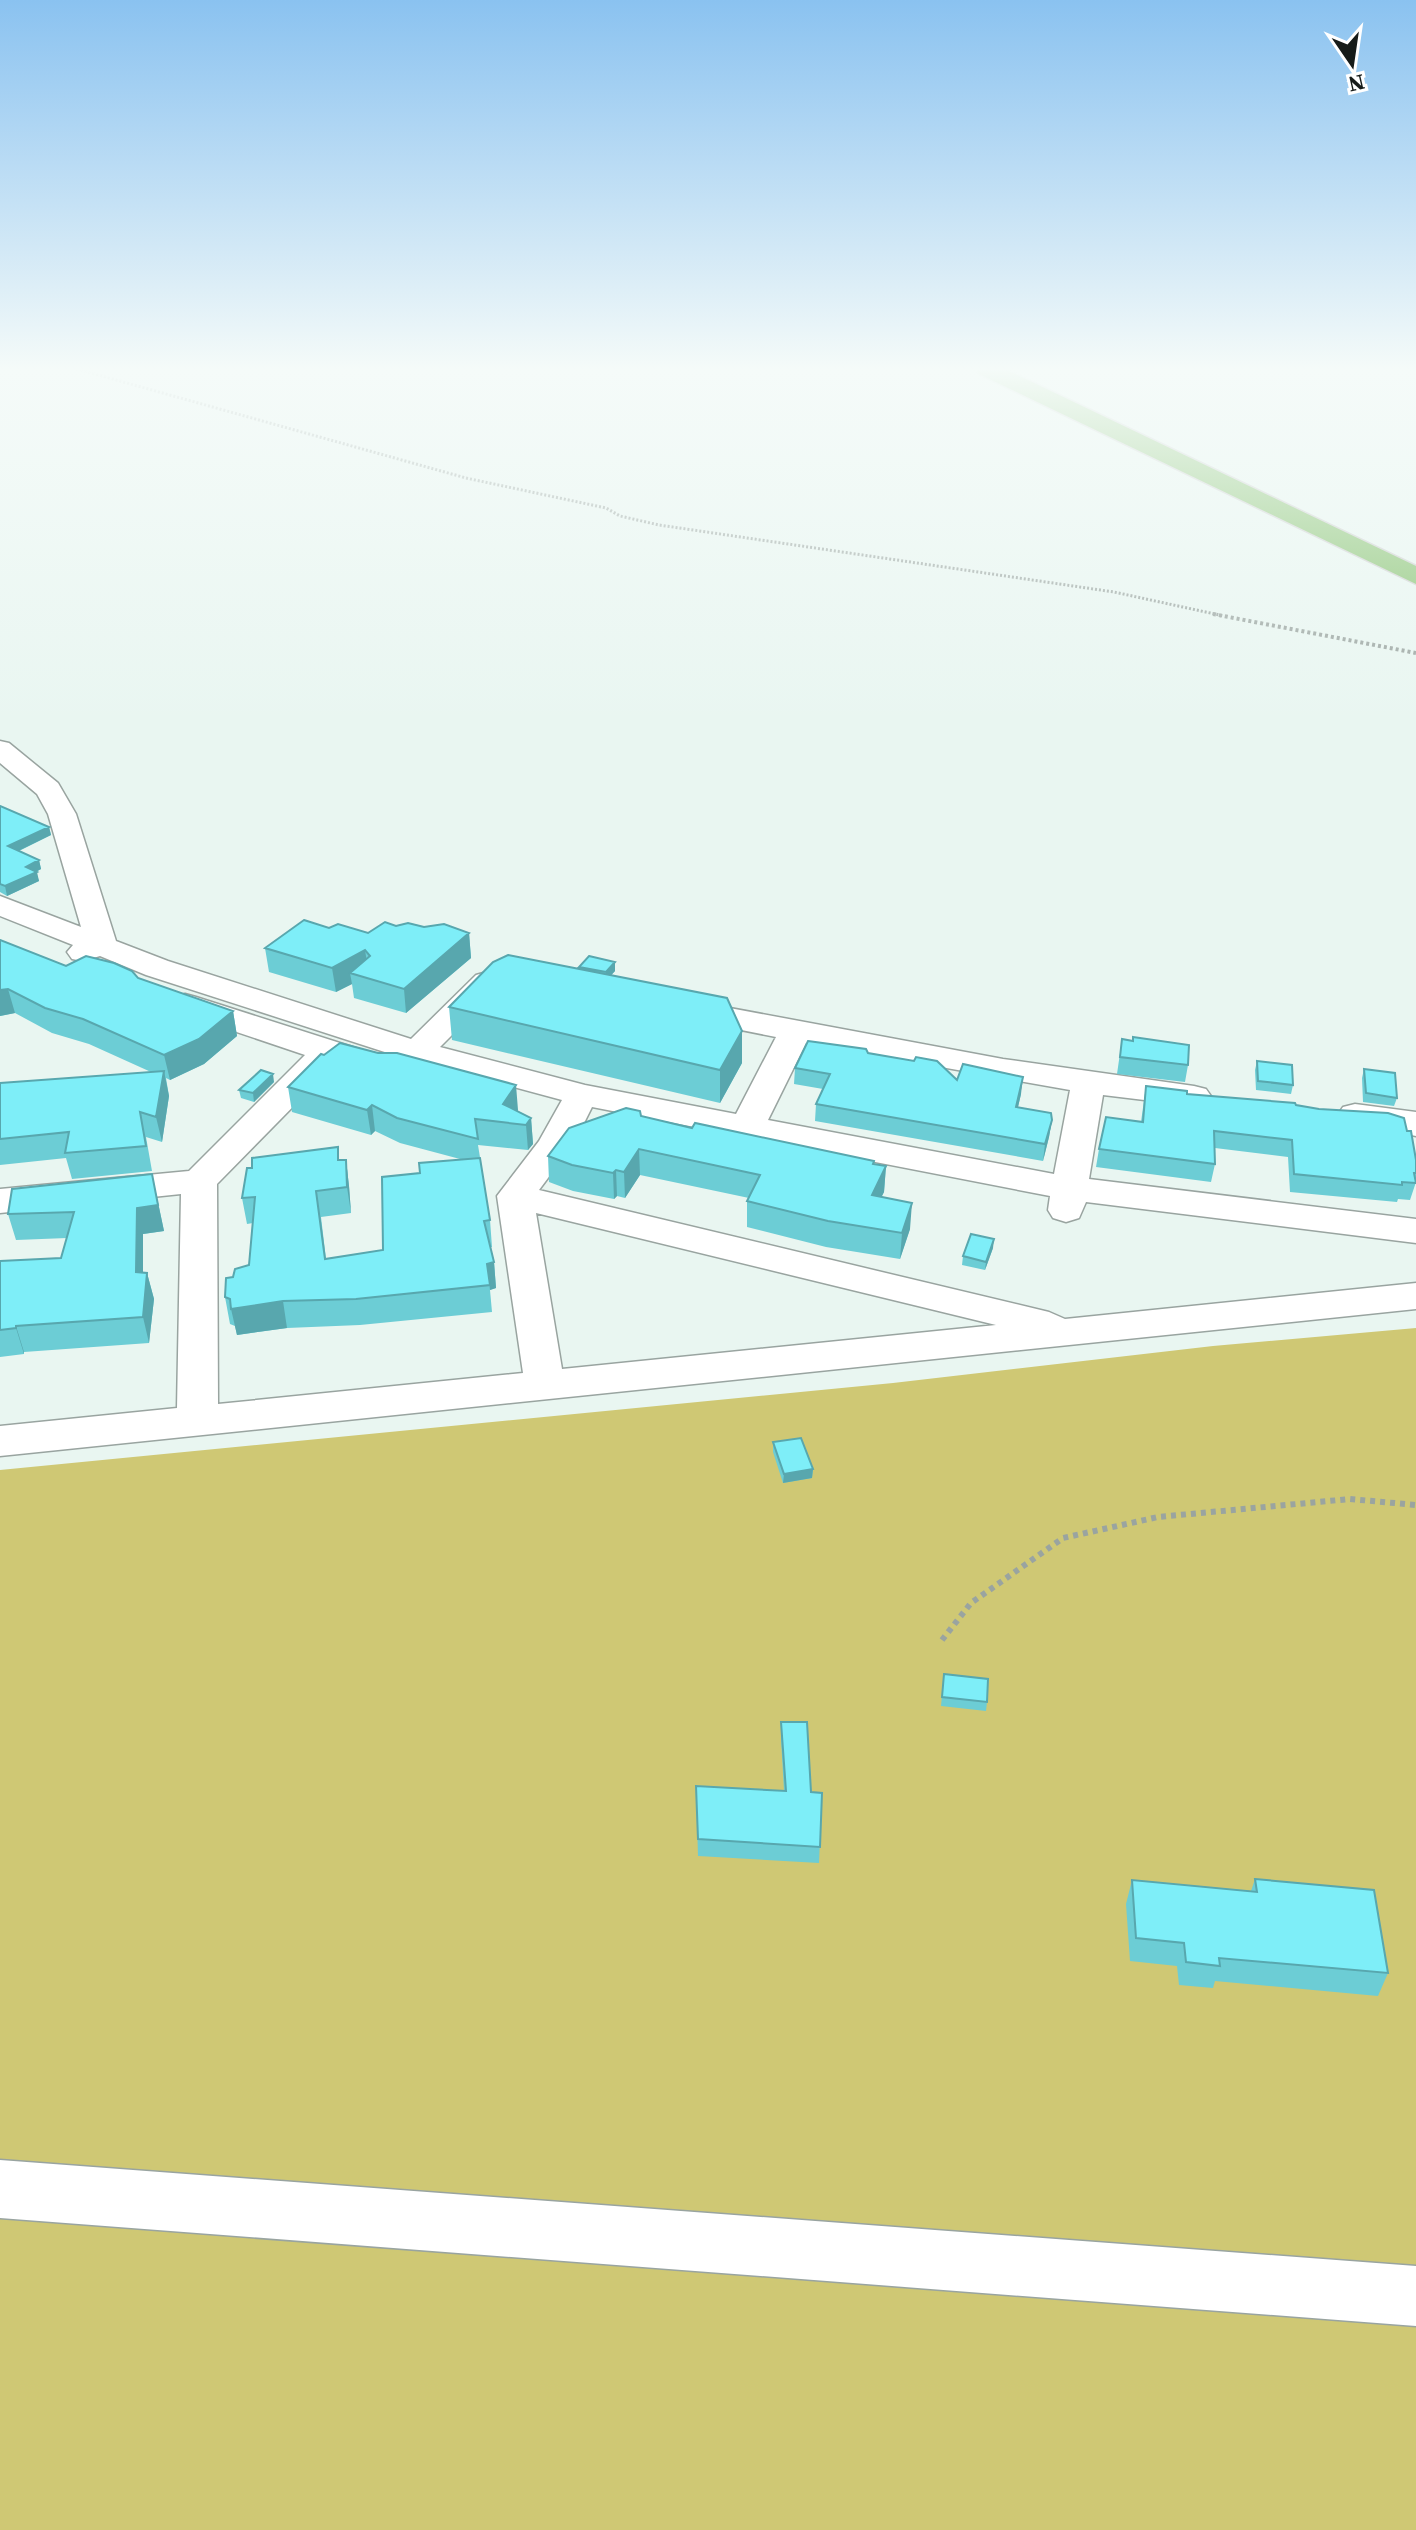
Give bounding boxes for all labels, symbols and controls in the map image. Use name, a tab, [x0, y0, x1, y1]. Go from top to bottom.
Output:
north arrow	[1312, 24, 1392, 104]
text: N	[1345, 67, 1368, 100]

